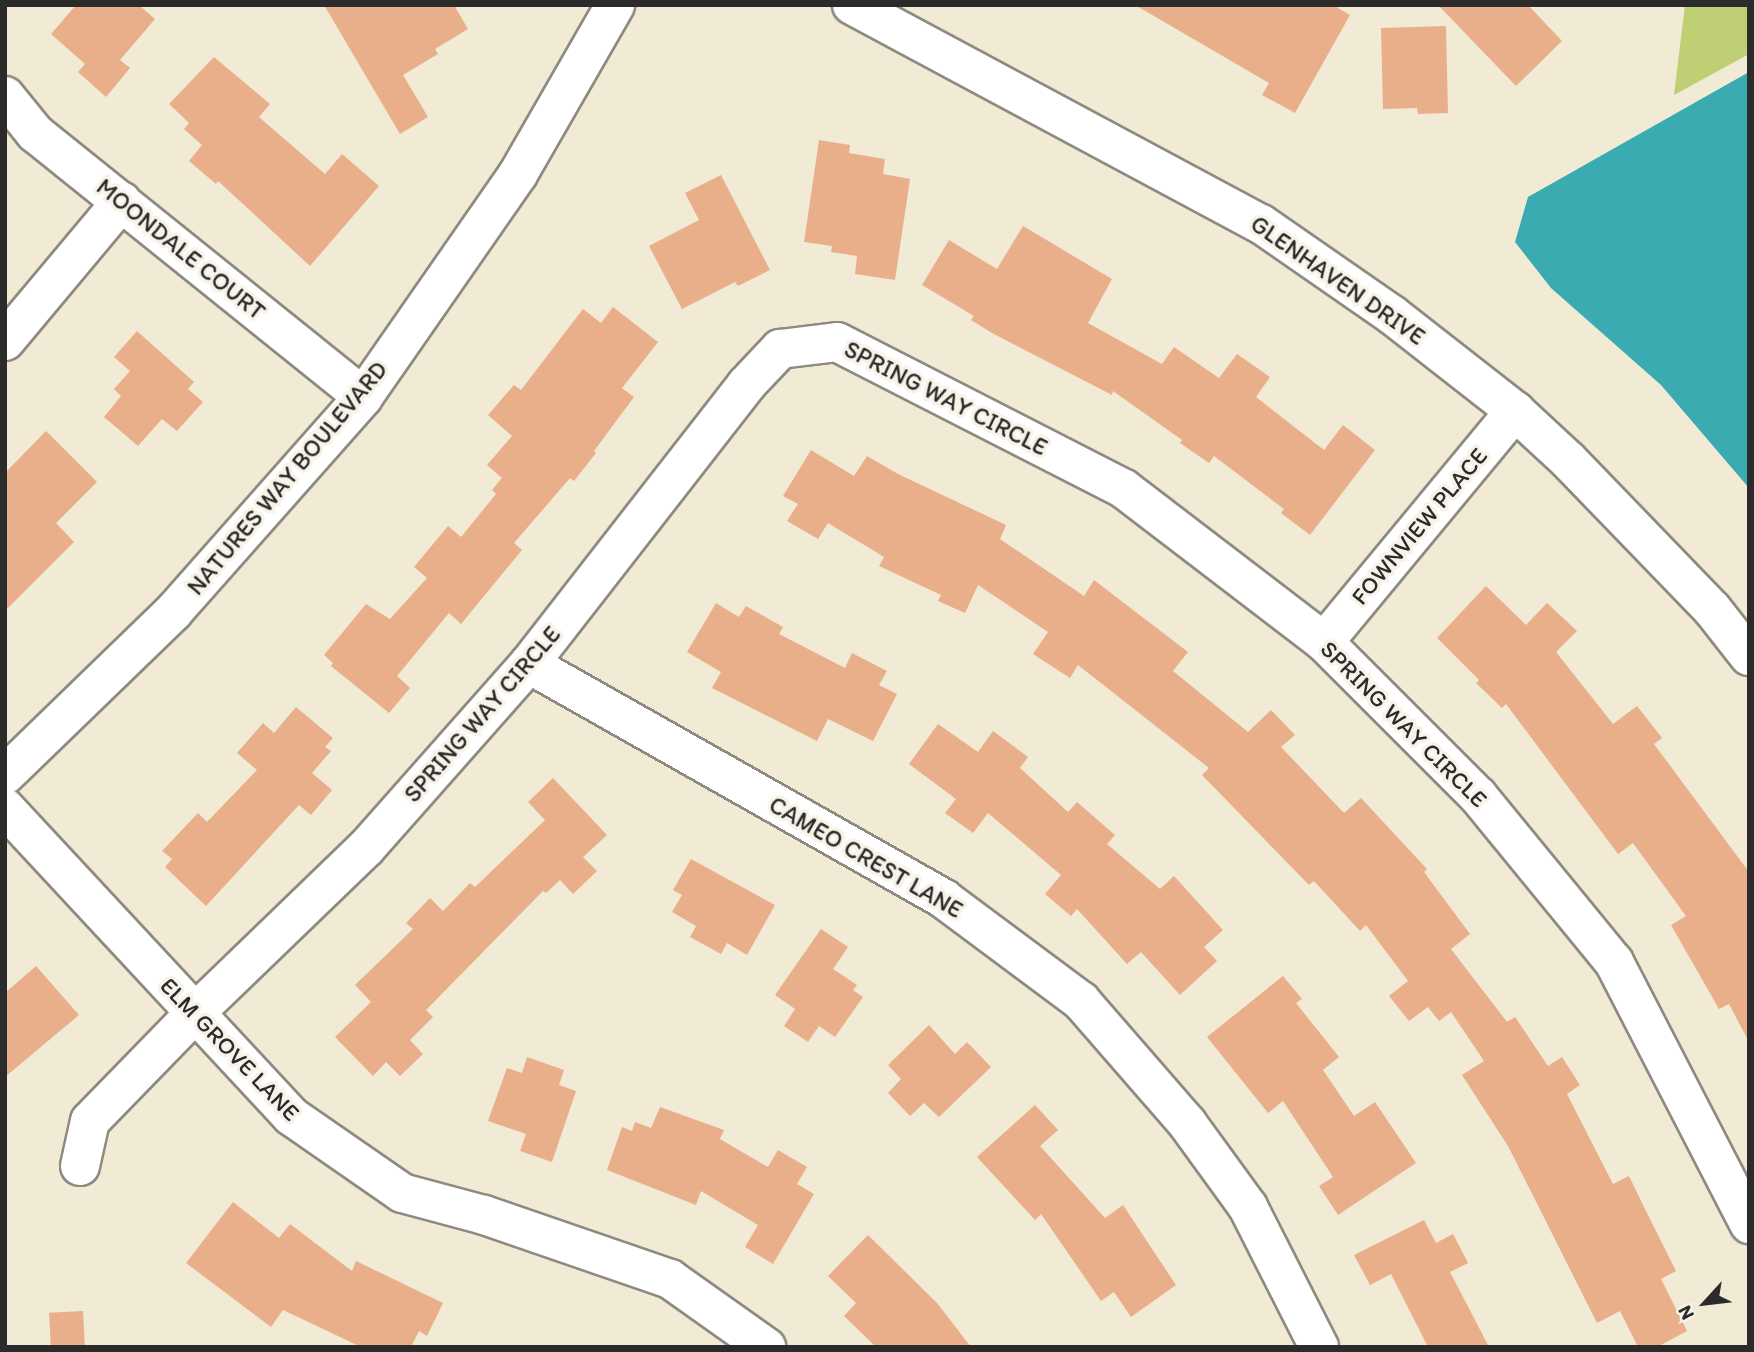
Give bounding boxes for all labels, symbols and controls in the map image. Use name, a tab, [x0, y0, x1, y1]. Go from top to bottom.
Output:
street label: MOONDALE COURT	[91, 172, 271, 326]
street label: GLENHAVEN DRIVE	[1245, 209, 1431, 351]
street label: SPRING WAY CIRCLE	[840, 334, 1052, 462]
street label: NATURES WAY BOULEVARD	[181, 355, 393, 601]
street label: FOWNVIEW PLACE	[1345, 442, 1493, 610]
street label: SPRING WAY CIRCLE	[398, 620, 566, 808]
street label: SPRING WAY CIRCLE	[1315, 635, 1493, 813]
street label: CAMEO CREST LANE	[764, 790, 968, 924]
street label: ELM GROVE LANE	[154, 971, 306, 1127]
north arrow	[1670, 1268, 1740, 1338]
text: N	[1673, 1302, 1699, 1324]

